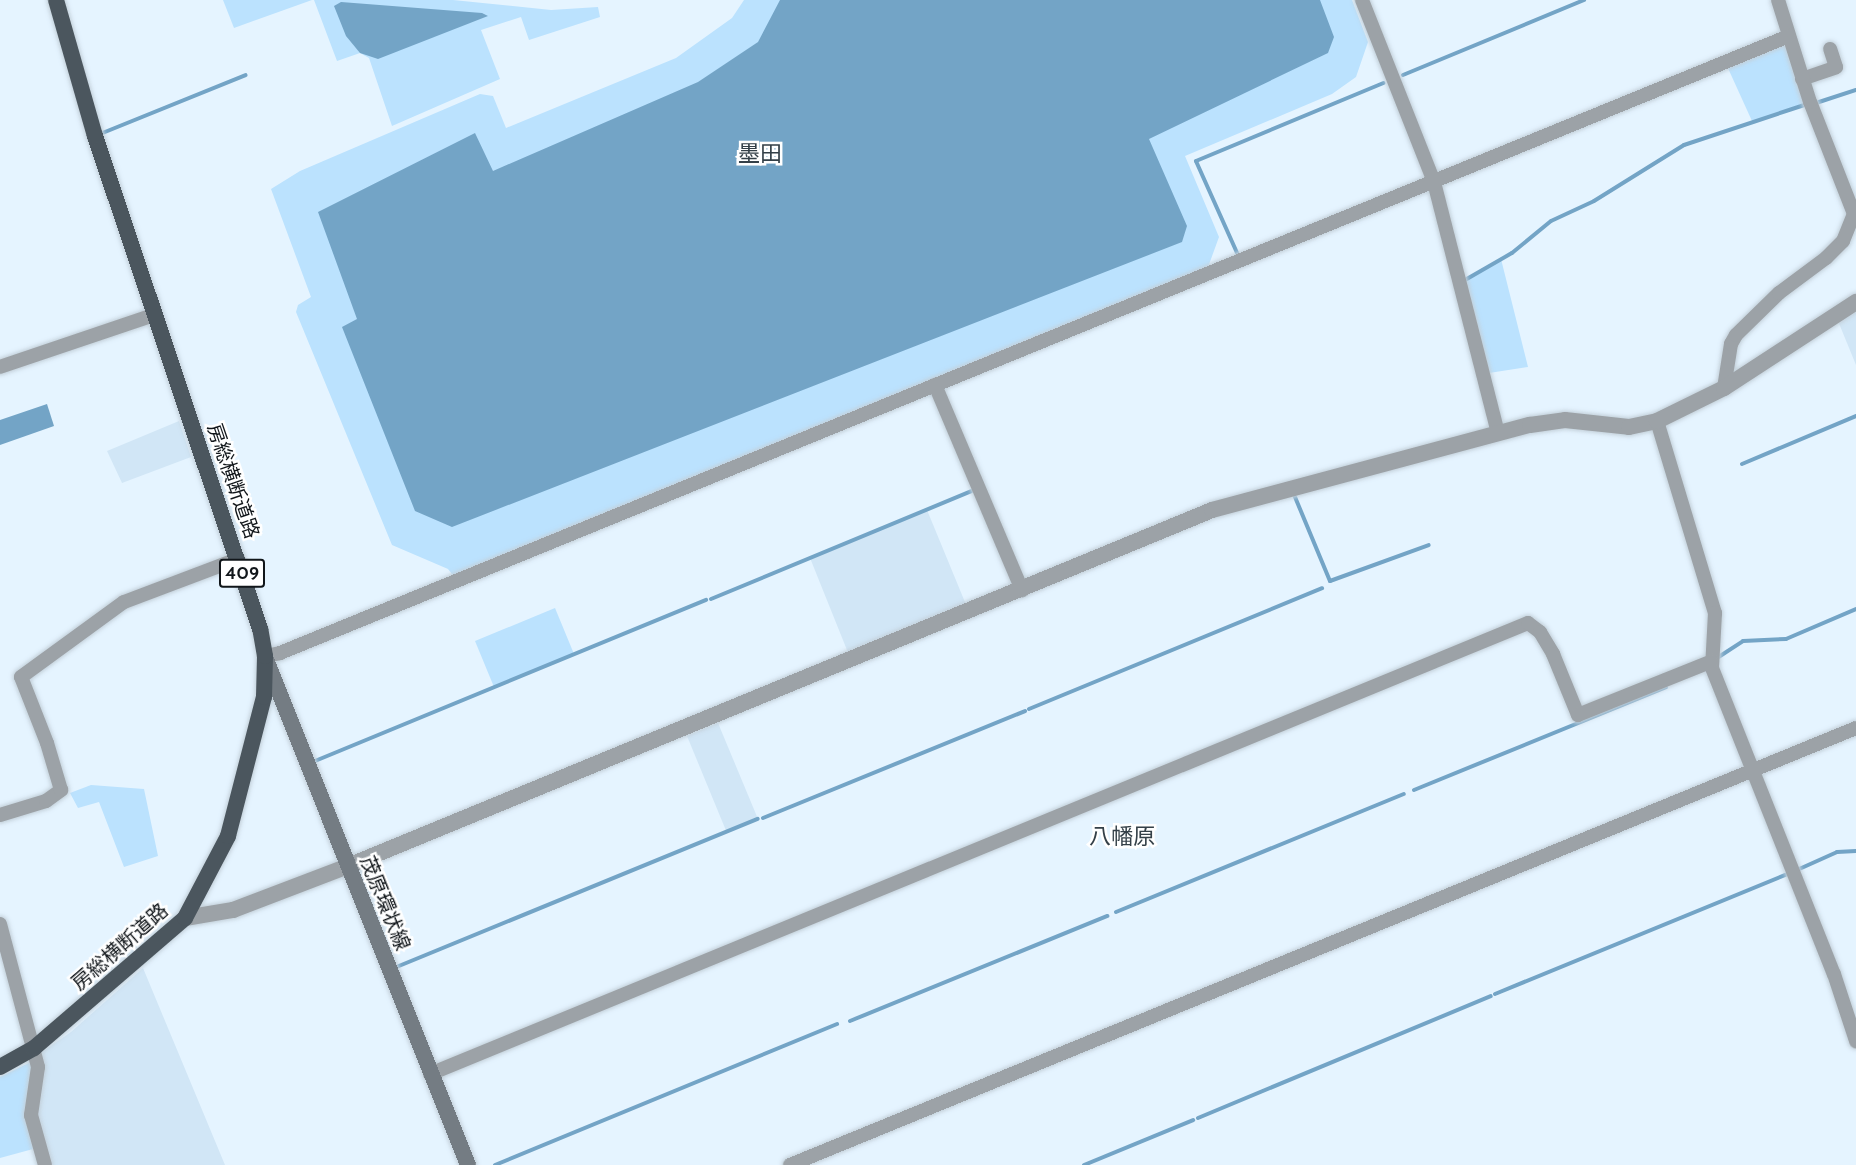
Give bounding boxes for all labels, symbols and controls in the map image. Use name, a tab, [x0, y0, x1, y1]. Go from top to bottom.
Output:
district label: 墨田	[738, 141, 782, 167]
street label: 房総横断道路	[202, 420, 264, 542]
road number: 409	[218, 558, 266, 588]
district label: 八幡原	[1089, 824, 1155, 850]
street label: 茂原環状線	[355, 852, 415, 954]
street label: 房総横断道路	[67, 899, 173, 995]

